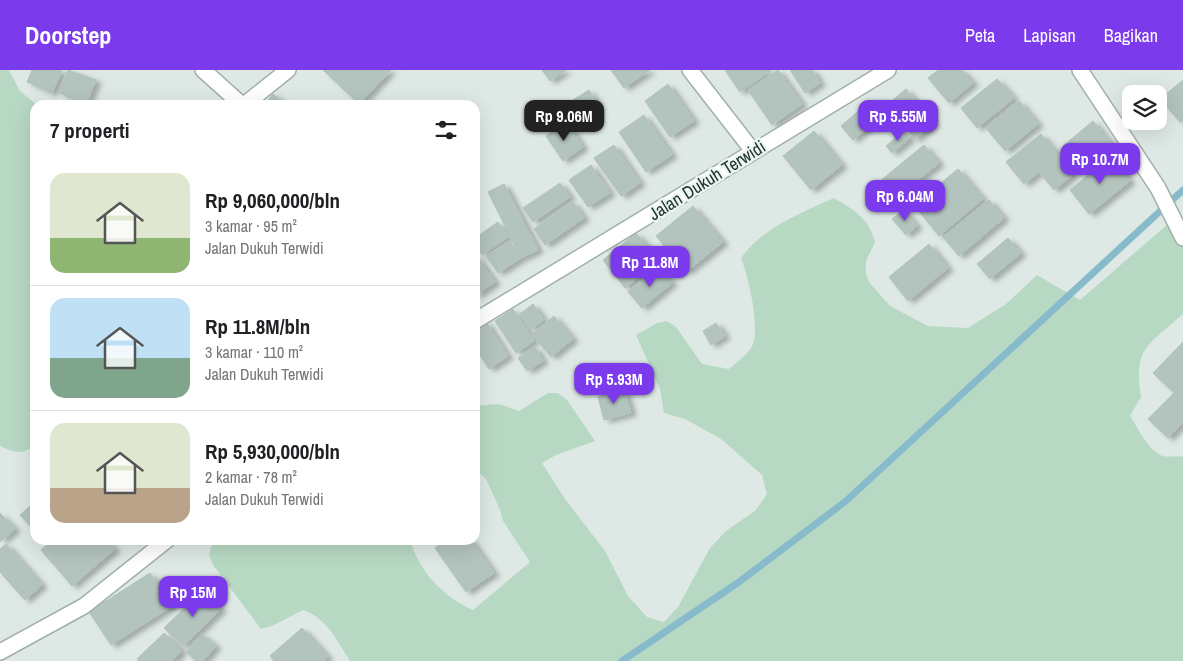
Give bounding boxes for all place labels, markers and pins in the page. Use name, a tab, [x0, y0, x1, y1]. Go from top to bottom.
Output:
pin: Rp 9.06M	[512, 100, 616, 142]
pin: Rp 5.55M	[846, 100, 950, 142]
pin: Rp 10.7M	[1048, 142, 1152, 185]
pin: Rp 6.04M	[853, 180, 957, 222]
pin: Rp 11.8M	[598, 246, 702, 288]
pin: Rp 5.93M	[562, 362, 666, 405]
pin: Rp 15M	[152, 576, 234, 618]

